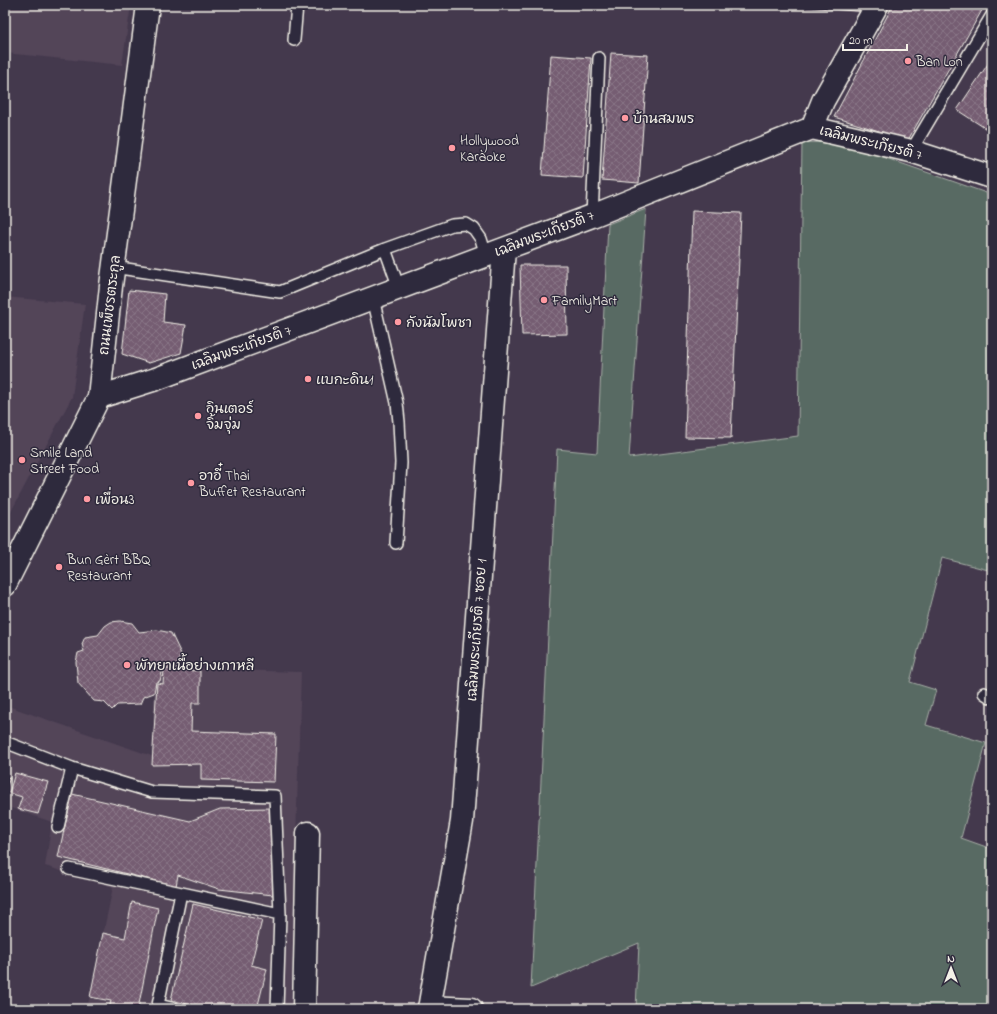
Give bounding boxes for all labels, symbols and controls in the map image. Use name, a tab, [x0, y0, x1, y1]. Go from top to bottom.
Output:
scale bar	[843, 26, 907, 52]
text: 20 m	[849, 32, 872, 50]
place label: Ban Lon	[915, 52, 963, 73]
marker: Ban Lon	[903, 56, 913, 66]
place label: บ้านสมพร	[633, 109, 694, 130]
marker: บ้านสมพร	[620, 113, 630, 123]
street label: เฉลิมพระเกียรติ 7	[817, 121, 925, 166]
place label: Hollywood Karaoke	[460, 131, 519, 168]
marker: Hollywood Karaoke	[447, 143, 457, 153]
street label: เฉลิมพระเกียรติ 7	[492, 206, 598, 263]
street label: ถนนเพ็ชรตระกูล	[94, 254, 127, 356]
place label: FamilyMart	[551, 291, 618, 313]
marker: FamilyMart	[539, 295, 549, 305]
place label: กังนัมโพชา	[406, 313, 472, 334]
marker: กังนัมโพชา	[393, 317, 403, 327]
street label: เฉลิมพระเกียรติ 7	[188, 320, 295, 376]
place label: แบกะดิน1	[316, 370, 374, 391]
marker: แบกะดิน1	[303, 374, 313, 384]
place label: อินเตอร์ จิ้มจุ่ม	[206, 399, 254, 436]
marker: อินเตอร์ จิ้มจุ่ม	[193, 411, 203, 421]
place label: Smile Land Street Food	[30, 443, 99, 480]
marker: Smile Land Street Food	[17, 455, 27, 465]
place label: อาอี๋ Thai Buffet Restaurant	[198, 462, 306, 503]
marker: อาอี๋ Thai Buffet Restaurant	[186, 478, 196, 488]
place label: เพื่อน3	[95, 486, 135, 511]
marker: เพื่อน3	[82, 494, 92, 504]
place label: Bun Gèrt BBQ Restaurant	[66, 550, 151, 587]
street label: เฉลิมพระเกียรติ 7 ซอย 1	[462, 558, 493, 702]
marker: Bun Gèrt BBQ Restaurant	[54, 562, 64, 572]
place label: พัทยาเนื้อย่างเกาหลี	[135, 653, 254, 677]
marker: พัทยาเนื้อย่างเกาหลี	[122, 660, 132, 670]
north arrow	[931, 948, 971, 988]
text: N	[947, 951, 955, 967]

